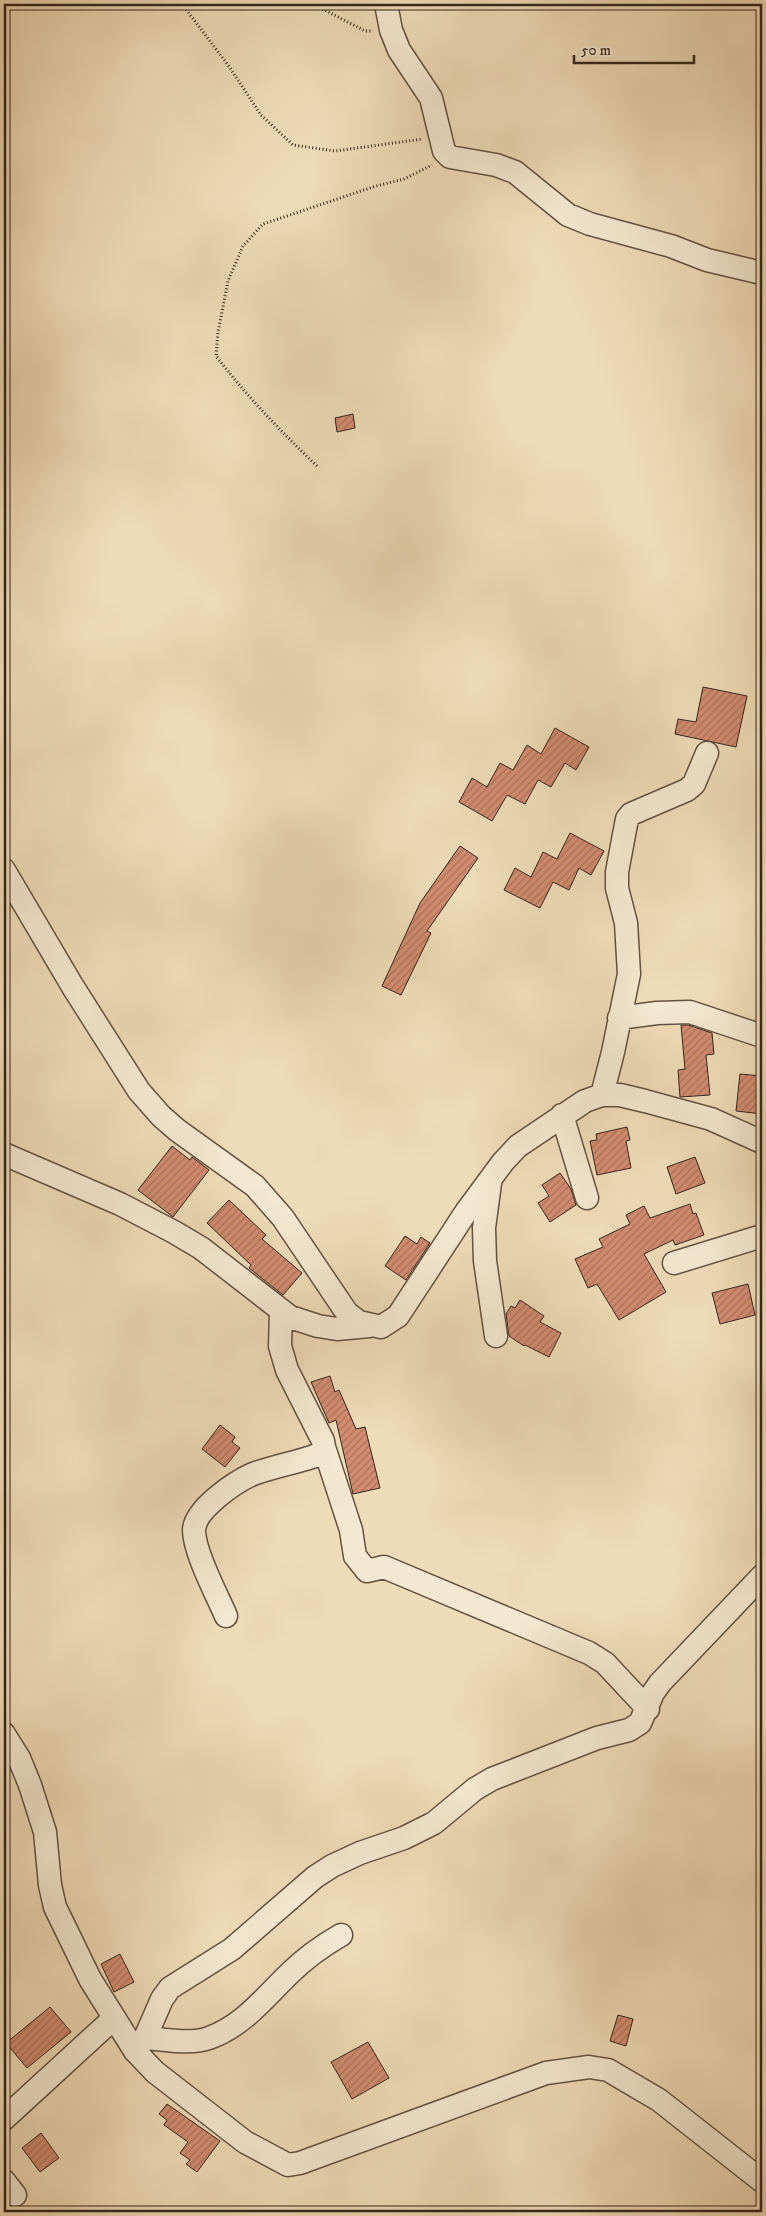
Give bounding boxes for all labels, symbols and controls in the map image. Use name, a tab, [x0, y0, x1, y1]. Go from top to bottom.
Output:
scale bar	[574, 32, 694, 64]
text: 50 m	[581, 41, 611, 60]

